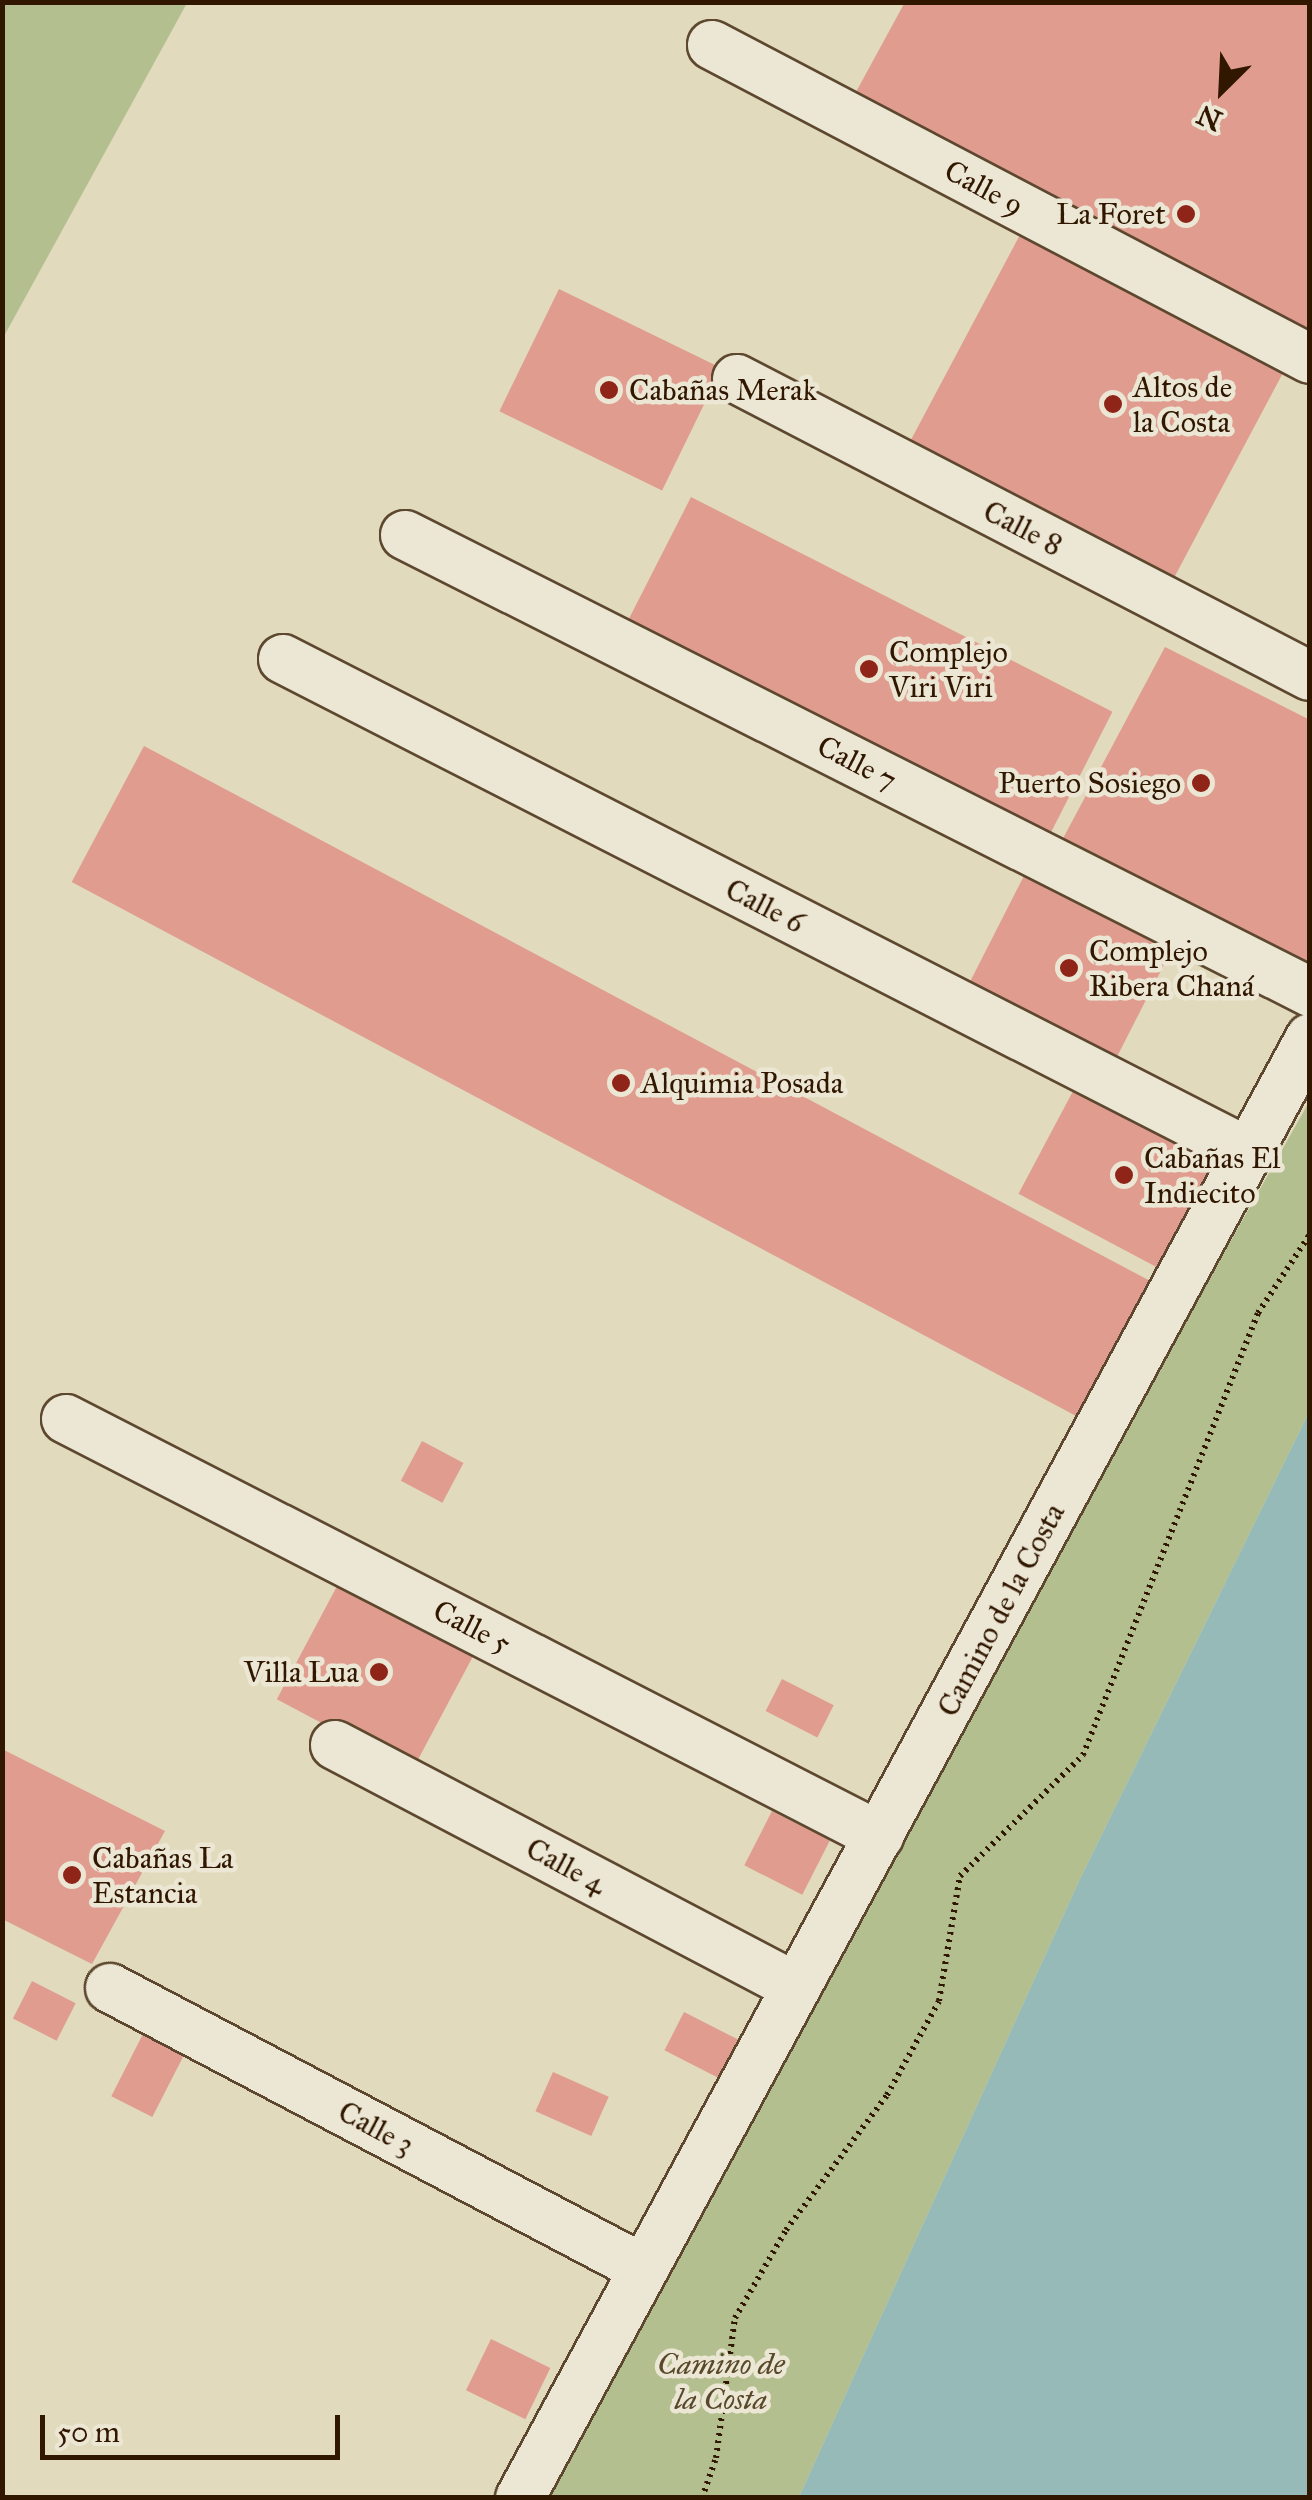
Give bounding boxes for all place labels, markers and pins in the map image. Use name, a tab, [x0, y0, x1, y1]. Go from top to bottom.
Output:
place label: La Foret	[1056, 196, 1166, 232]
marker: La Foret	[1175, 203, 1197, 225]
place label: Altos de la Costa	[1133, 369, 1232, 440]
place label: Cabañas Merak	[629, 372, 817, 408]
marker: Cabañas Merak	[598, 379, 620, 401]
marker: Altos de la Costa	[1102, 393, 1124, 415]
place label: Complejo Viri Viri	[889, 634, 1008, 704]
marker: Complejo Viri Viri	[858, 658, 880, 680]
place label: Puerto Sosiego	[998, 765, 1181, 801]
marker: Puerto Sosiego	[1190, 772, 1212, 794]
place label: Complejo Ribera Chaná	[1089, 933, 1254, 1004]
marker: Complejo Ribera Chaná	[1058, 957, 1080, 979]
place label: Alquimia Posada	[641, 1065, 843, 1101]
marker: Alquimia Posada	[610, 1072, 632, 1094]
place label: Cabañas El Indiecito	[1144, 1140, 1280, 1210]
marker: Cabañas El Indiecito	[1113, 1164, 1135, 1186]
place label: Villa Lua	[244, 1654, 359, 1690]
marker: Villa Lua	[368, 1661, 390, 1683]
place label: Cabañas La Estancia	[92, 1840, 233, 1910]
marker: Cabañas La Estancia	[61, 1864, 83, 1886]

